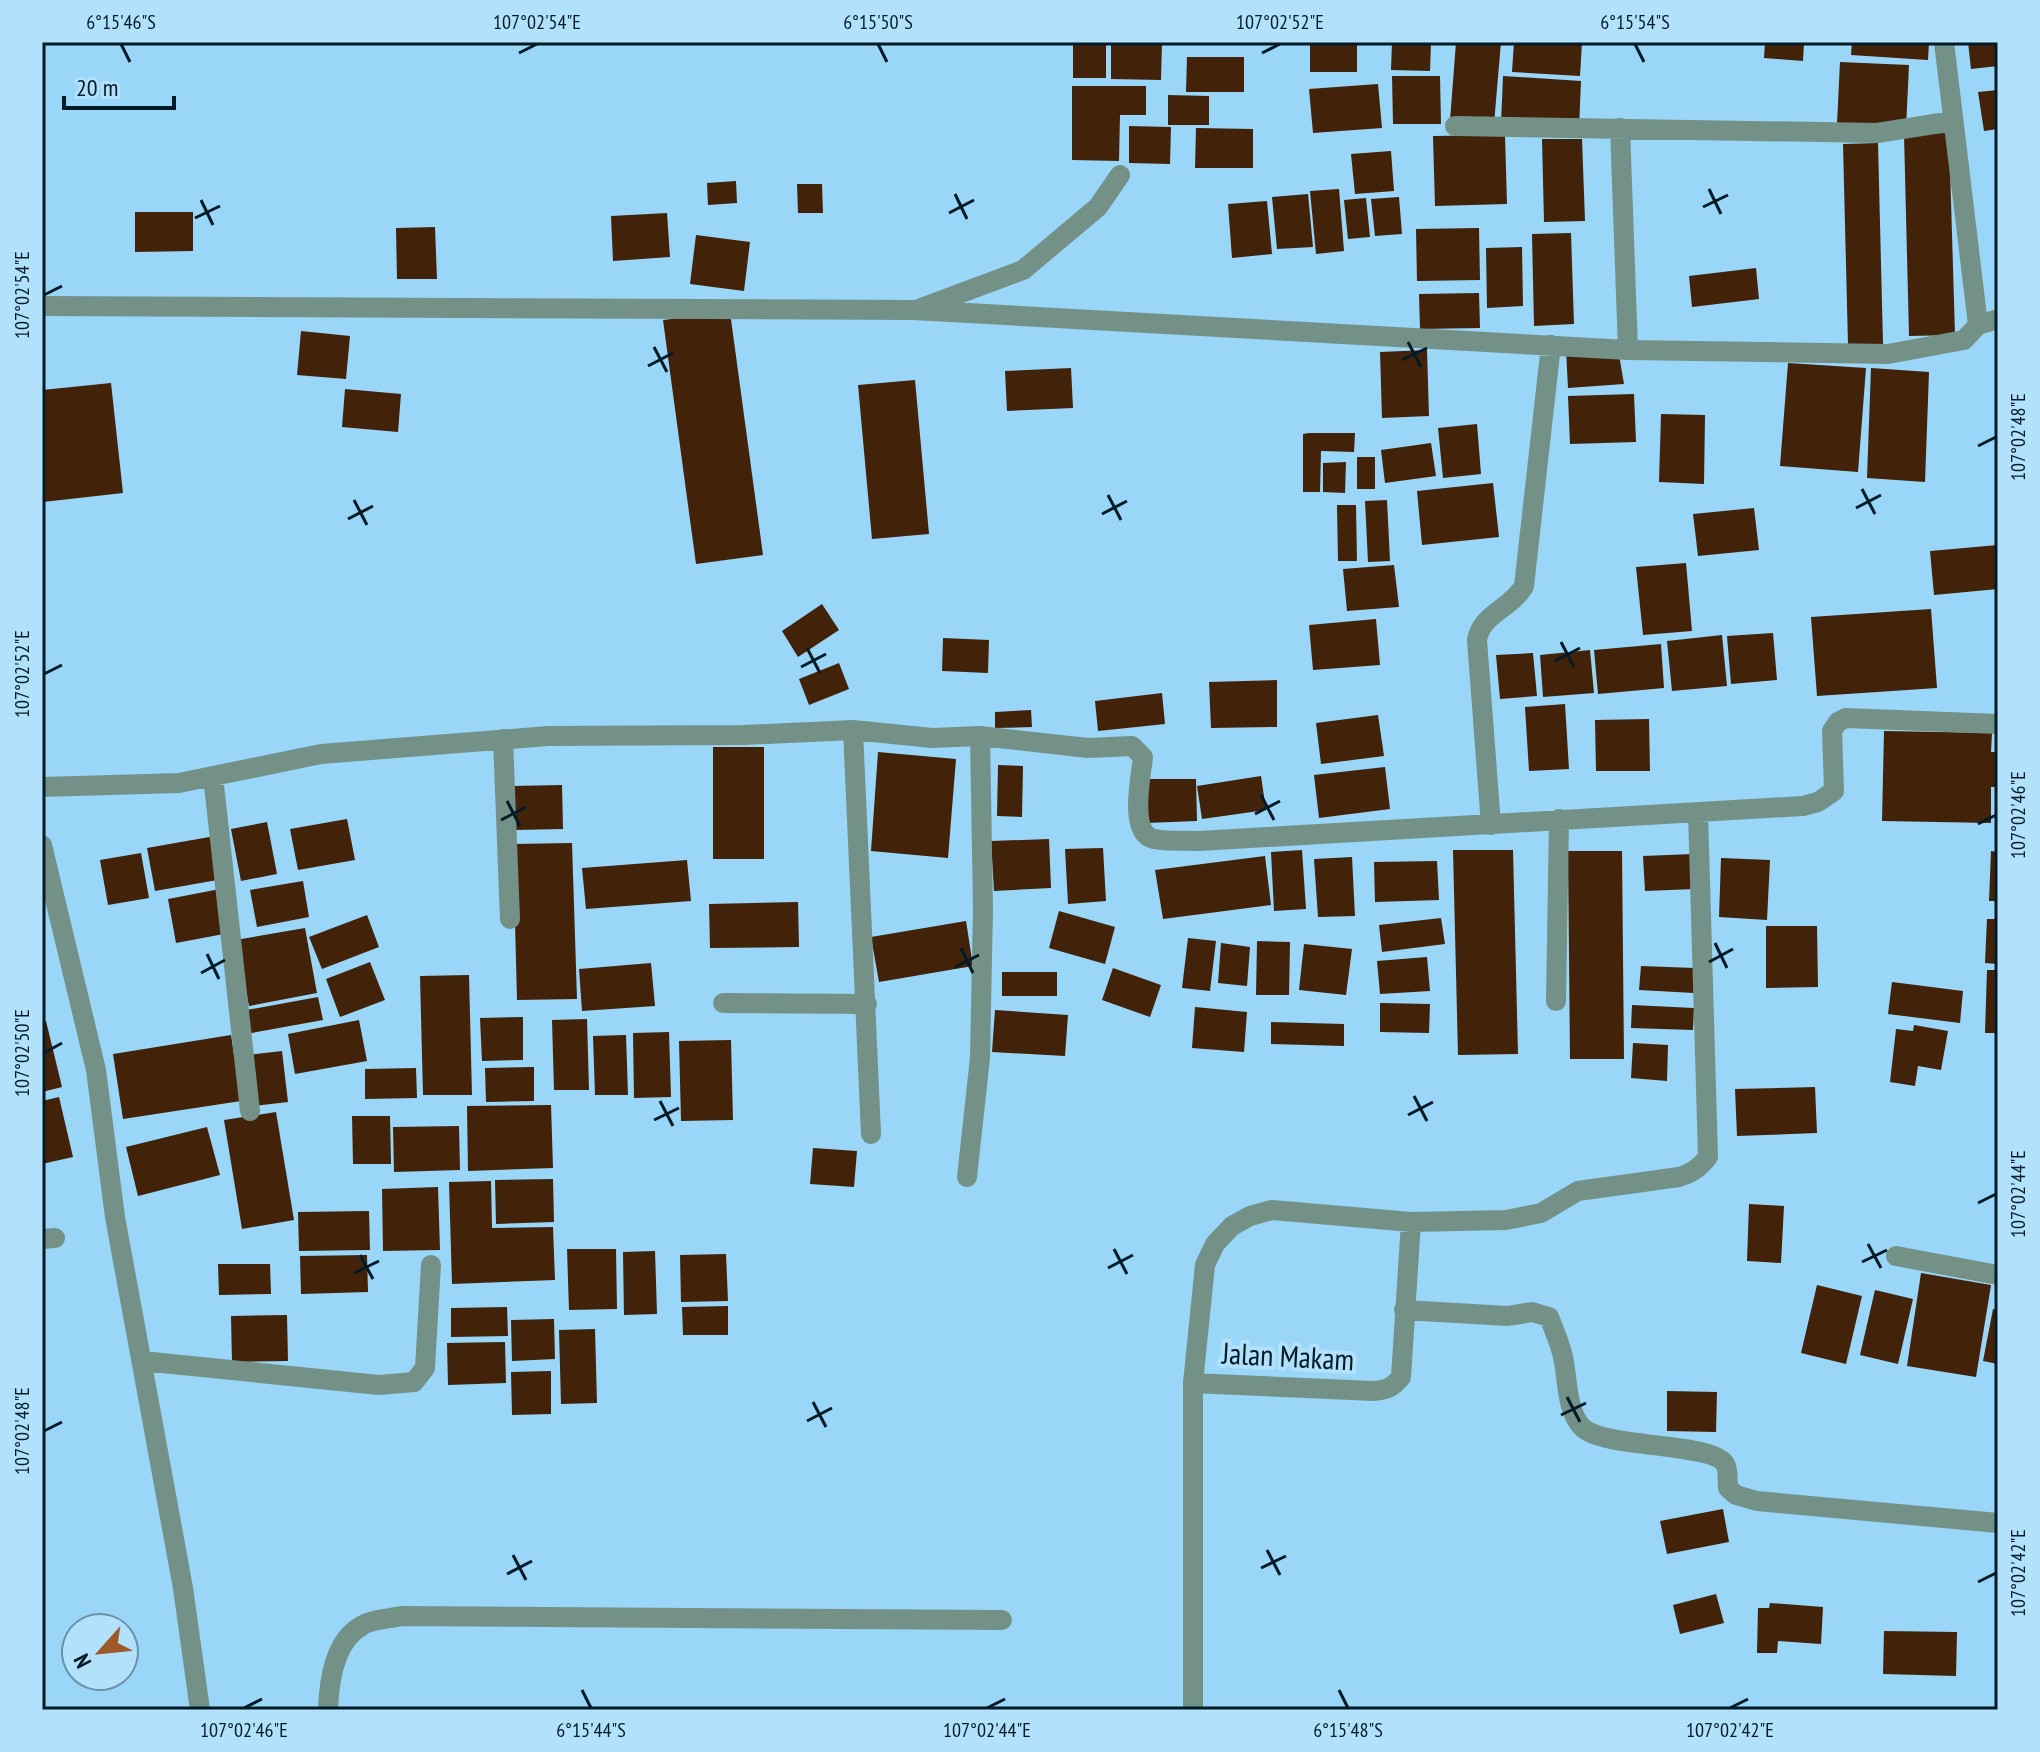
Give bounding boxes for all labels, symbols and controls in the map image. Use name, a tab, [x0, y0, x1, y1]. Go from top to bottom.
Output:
text: 6°15'46"S	[86, 9, 156, 35]
text: 107°02'54"E	[493, 9, 581, 35]
text: 6°15'50"S	[843, 9, 913, 35]
text: 107°02'52"E	[1236, 9, 1324, 35]
text: 6°15'54"S	[1600, 9, 1670, 35]
scale bar	[64, 60, 174, 110]
text: 20 m	[76, 72, 118, 103]
text: 107°02'54"E	[9, 251, 35, 339]
text: 107°02'48"E	[2005, 393, 2031, 481]
text: 107°02'52"E	[9, 630, 35, 718]
text: 107°02'46"E	[2005, 771, 2031, 859]
text: 107°02'50"E	[9, 1009, 35, 1097]
text: 107°02'44"E	[2005, 1150, 2031, 1238]
street label: Jalan Makam	[1220, 1333, 1355, 1378]
text: 107°02'48"E	[9, 1387, 35, 1475]
text: 107°02'42"E	[2005, 1529, 2031, 1617]
north arrow	[60, 1612, 140, 1692]
text: N	[67, 1649, 97, 1673]
text: 107°02'46"E	[200, 1717, 288, 1743]
text: 6°15'44"S	[556, 1717, 626, 1743]
text: 107°02'44"E	[943, 1717, 1031, 1743]
text: 6°15'48"S	[1313, 1717, 1383, 1743]
text: 107°02'42"E	[1686, 1717, 1774, 1743]

